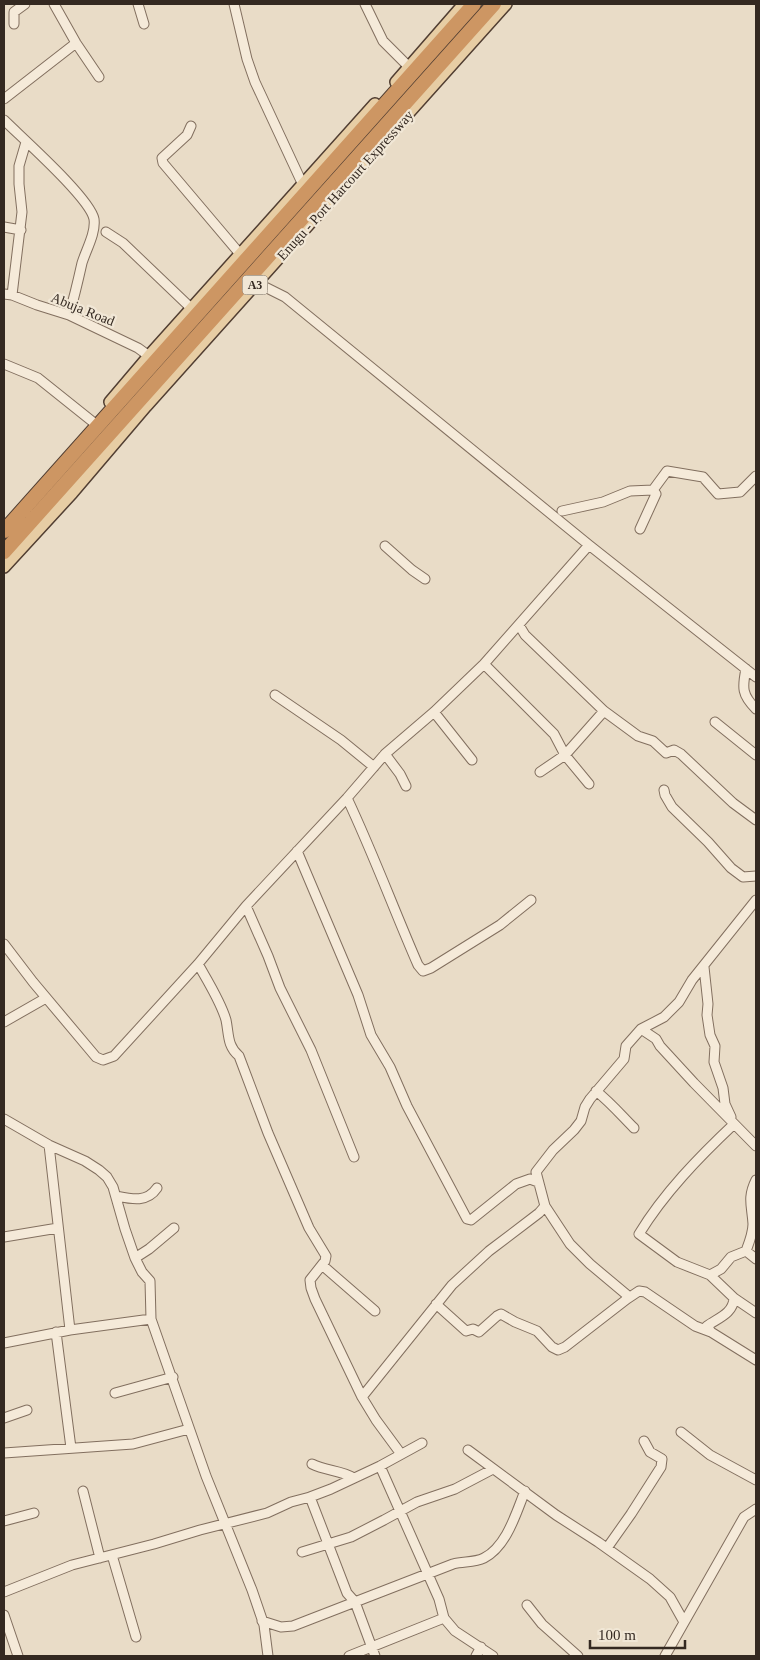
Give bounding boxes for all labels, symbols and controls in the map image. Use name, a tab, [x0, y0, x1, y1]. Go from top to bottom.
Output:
street label: Enugu - Port Harcourt Expressway	[274, 108, 417, 263]
road number: A3	[242, 276, 268, 294]
street label: Abuja Road	[49, 290, 117, 329]
scale bar	[590, 1618, 685, 1650]
text: 100 m	[598, 1627, 636, 1643]

